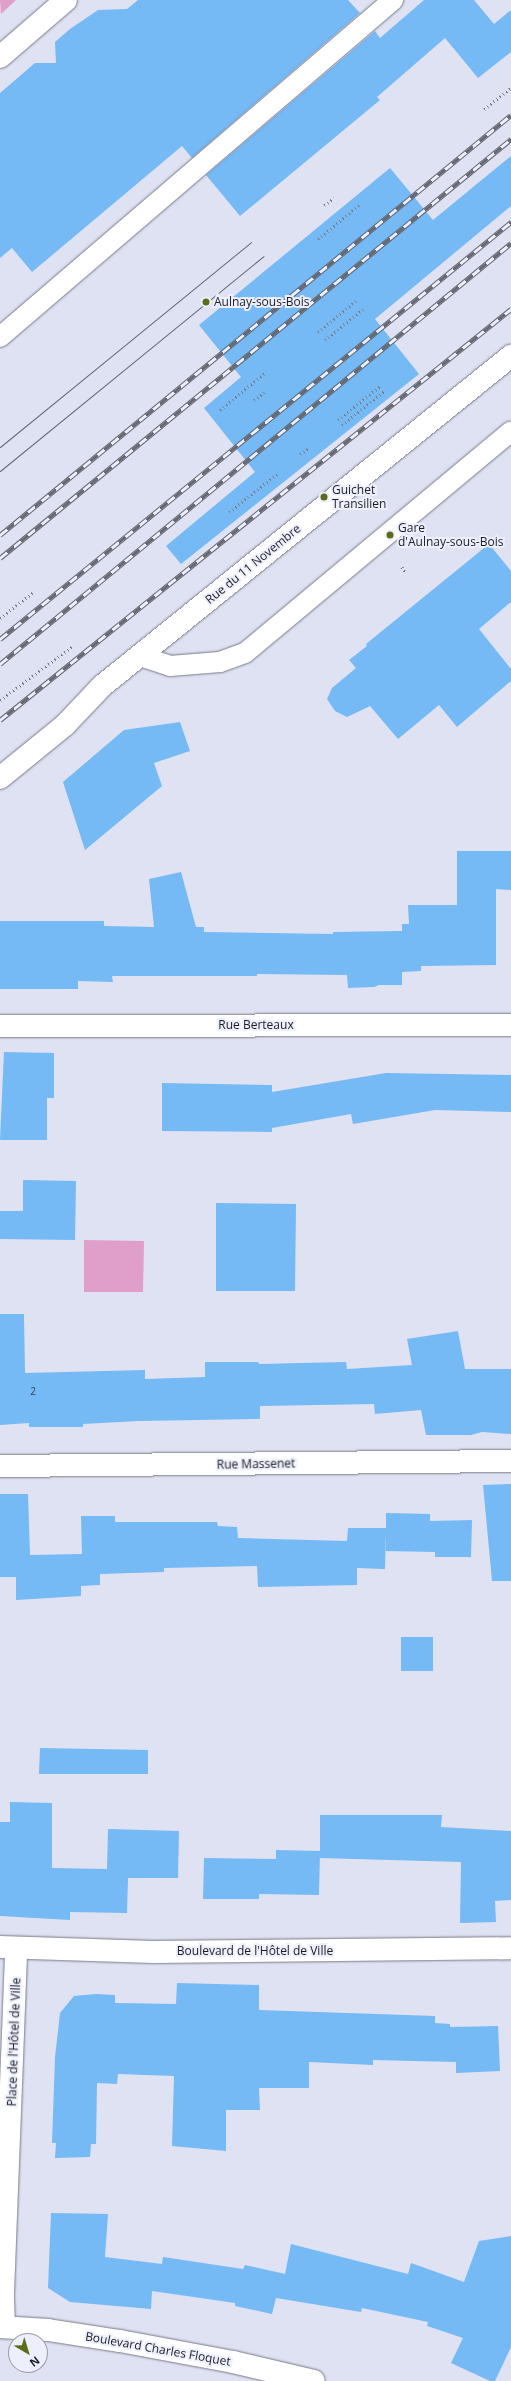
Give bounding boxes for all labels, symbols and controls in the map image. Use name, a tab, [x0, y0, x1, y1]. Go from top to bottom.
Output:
place label: Aulnay-sous-Bois	[214, 295, 309, 309]
marker: Aulnay-sous-Bois	[201, 297, 211, 307]
place label: Guichet Transilien	[332, 483, 386, 511]
marker: Guichet Transilien	[319, 492, 329, 502]
street label: Rue du 11 Novembre	[202, 521, 304, 607]
place label: Gare d'Aulnay-sous-Bois	[398, 521, 503, 549]
marker: Gare d'Aulnay-sous-Bois	[385, 530, 395, 540]
street label: Rue Berteaux	[218, 1018, 294, 1032]
house number: 2	[30, 1386, 36, 1398]
street label: Rue Massenet	[217, 1456, 295, 1472]
street label: Boulevard de l'Hôtel de Ville	[177, 1944, 333, 1958]
street label: Place de l'Hôtel de Ville	[5, 1977, 23, 2107]
street label: Boulevard Charles Floquet	[84, 2329, 232, 2369]
north arrow	[8, 2333, 48, 2373]
text: N	[27, 2353, 43, 2371]

